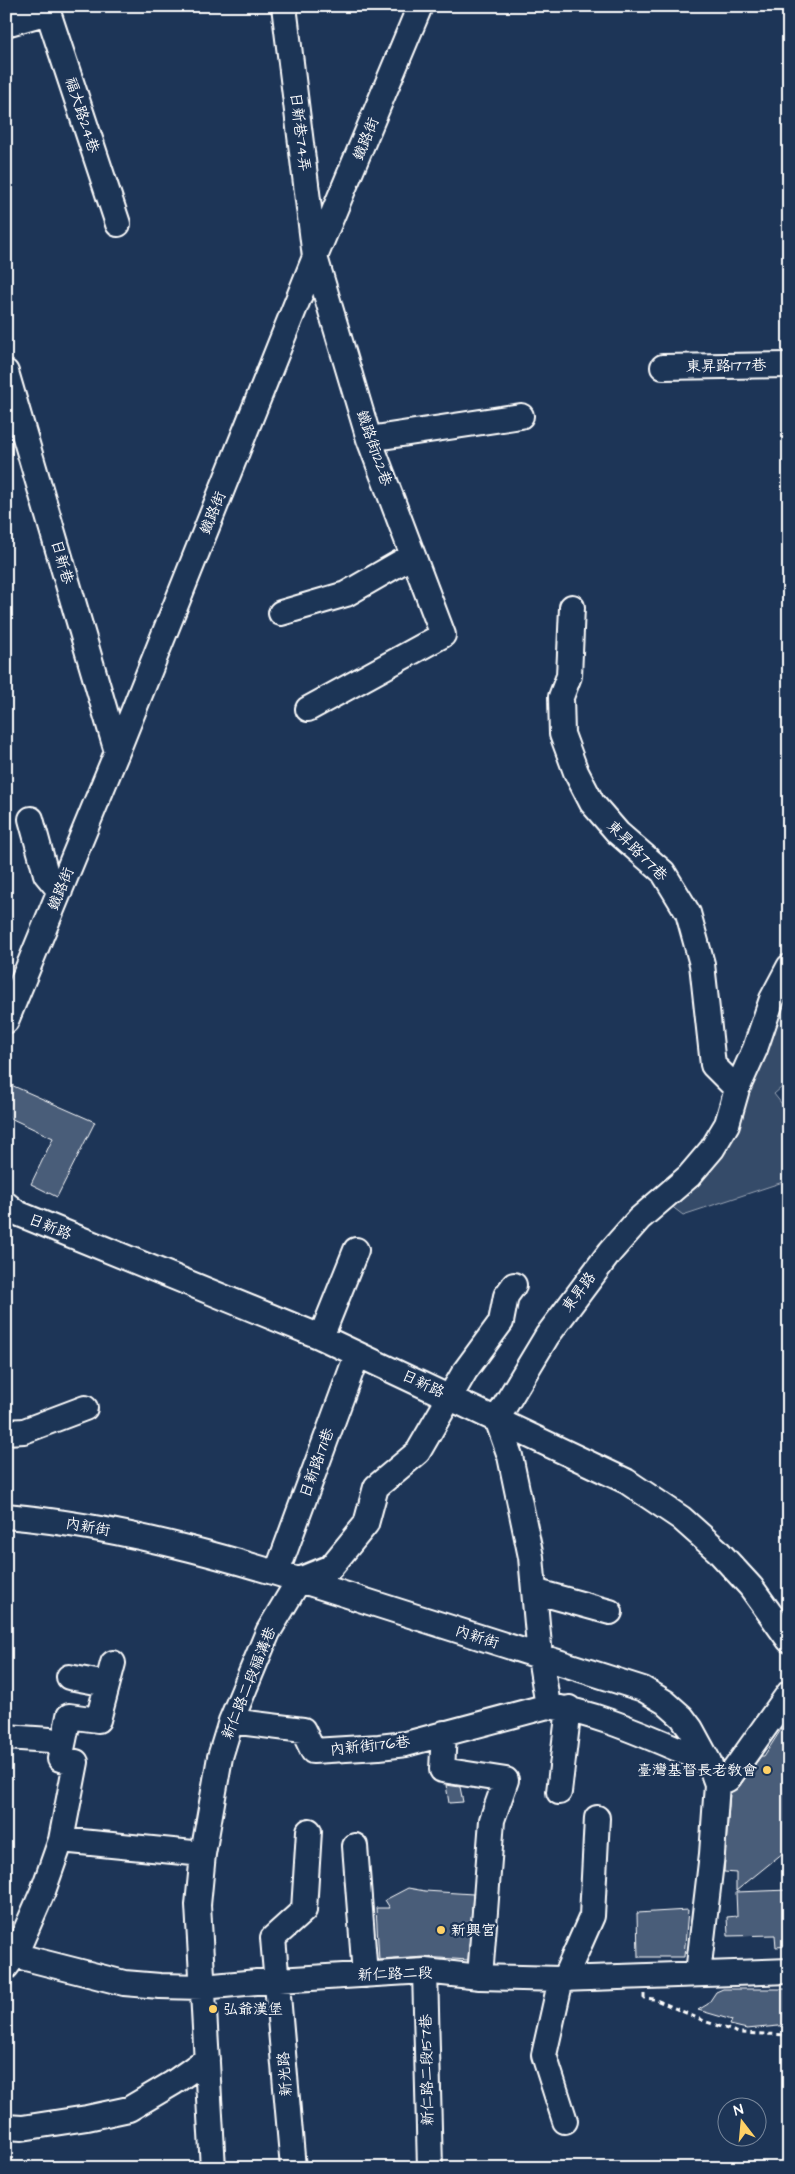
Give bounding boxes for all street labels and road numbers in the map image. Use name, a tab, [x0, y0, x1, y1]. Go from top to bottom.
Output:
street label: 福大路24巷	[60, 74, 104, 156]
street label: 日新巷74弄	[285, 91, 315, 173]
street label: 鐵路街	[348, 114, 384, 164]
street label: 東昇路177巷	[686, 355, 766, 377]
street label: 鐵路街122巷	[351, 407, 397, 489]
street label: 鐵路街	[195, 488, 231, 538]
street label: 日新巷	[46, 537, 78, 587]
street label: 東昇路77巷	[602, 816, 672, 886]
street label: 鐵路街	[43, 864, 79, 914]
street label: 日新路	[25, 1209, 75, 1245]
street label: 東昇路	[557, 1268, 601, 1316]
street label: 日新路	[398, 1365, 448, 1403]
street label: 日新路171巷	[295, 1425, 339, 1501]
street label: 內新街	[64, 1513, 112, 1541]
street label: 內新街	[452, 1620, 502, 1654]
street label: 新仁路二段福溝巷	[217, 1623, 281, 1743]
street label: 內新街176巷	[329, 1731, 411, 1761]
street label: 新仁路二段	[357, 1962, 433, 1986]
street label: 新仁路二段157巷	[416, 2014, 438, 2126]
street label: 新光路	[273, 2051, 297, 2097]

